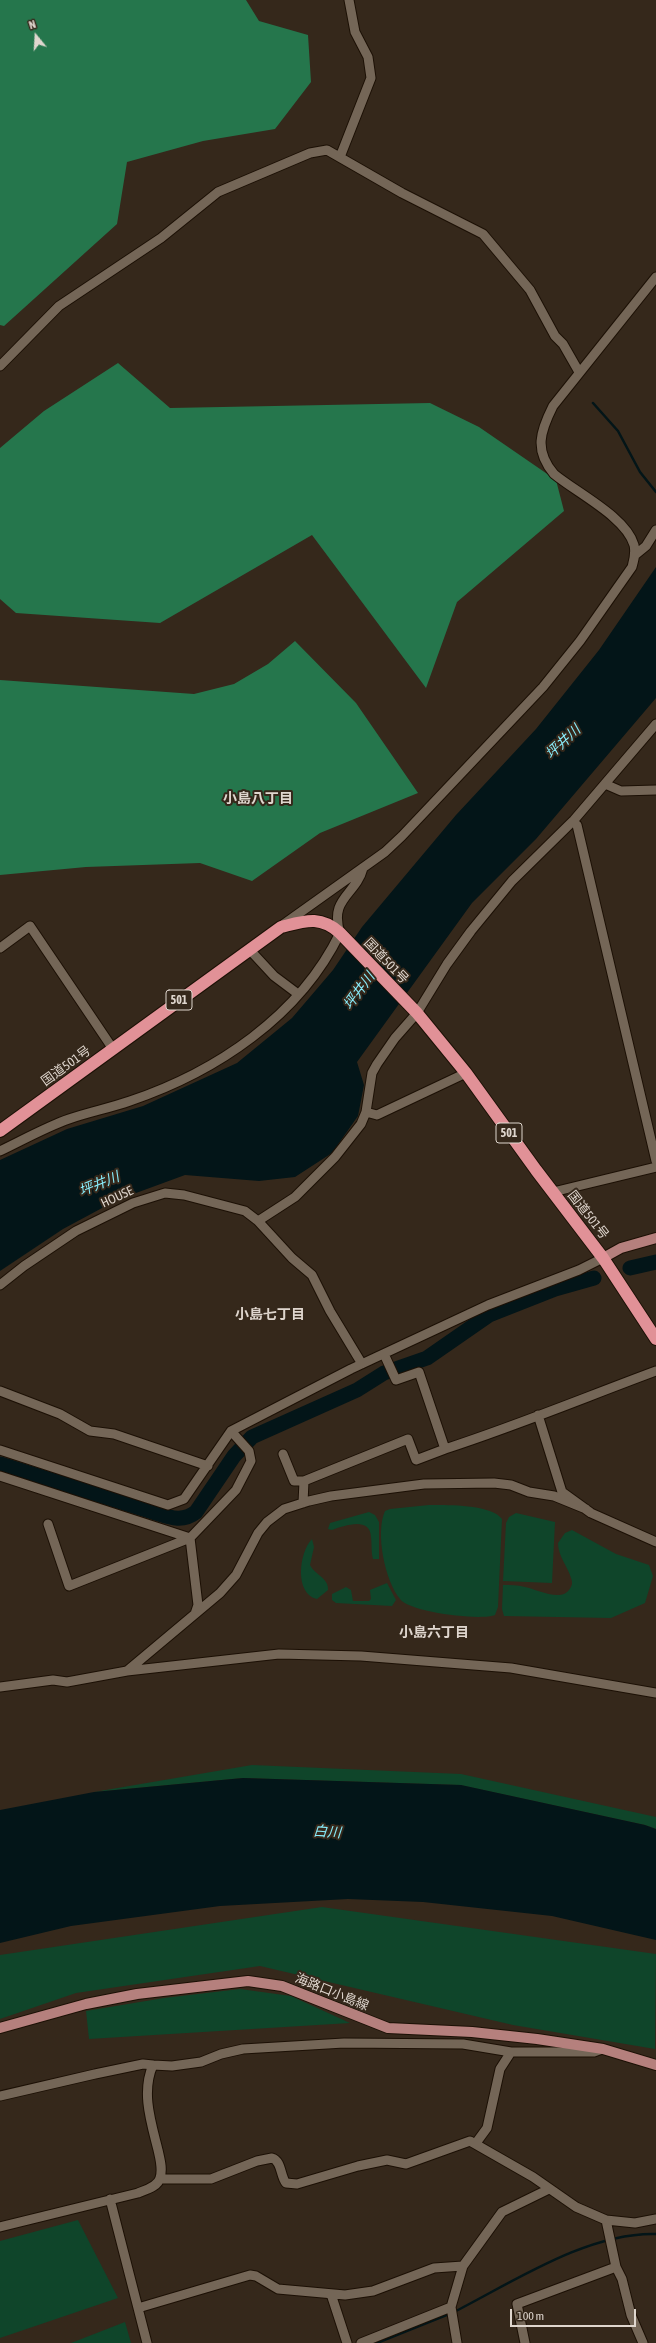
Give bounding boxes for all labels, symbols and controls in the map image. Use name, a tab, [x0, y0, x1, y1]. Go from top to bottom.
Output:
north arrow	[16, 16, 56, 56]
text: N	[27, 18, 37, 31]
water label: 坪井川	[542, 722, 584, 762]
district label: 小島八丁目	[223, 791, 293, 807]
street label: 国道501号	[360, 935, 412, 987]
water label: 坪井川	[340, 969, 378, 1013]
road number: 501	[166, 990, 192, 1010]
street label: 国道501号	[38, 1043, 94, 1089]
road number: 501	[496, 1123, 522, 1143]
water label: 坪井川	[76, 1168, 122, 1200]
street label: HOUSE	[98, 1183, 136, 1211]
street label: 国道501号	[564, 1188, 612, 1242]
district label: 小島七丁目	[235, 1307, 305, 1323]
district label: 小島六丁目	[399, 1625, 469, 1641]
water label: 白川	[312, 1823, 342, 1841]
street label: 海路口小島線	[293, 1970, 371, 2014]
scale bar	[512, 2301, 638, 2327]
text: 100 m	[517, 2309, 544, 2323]

